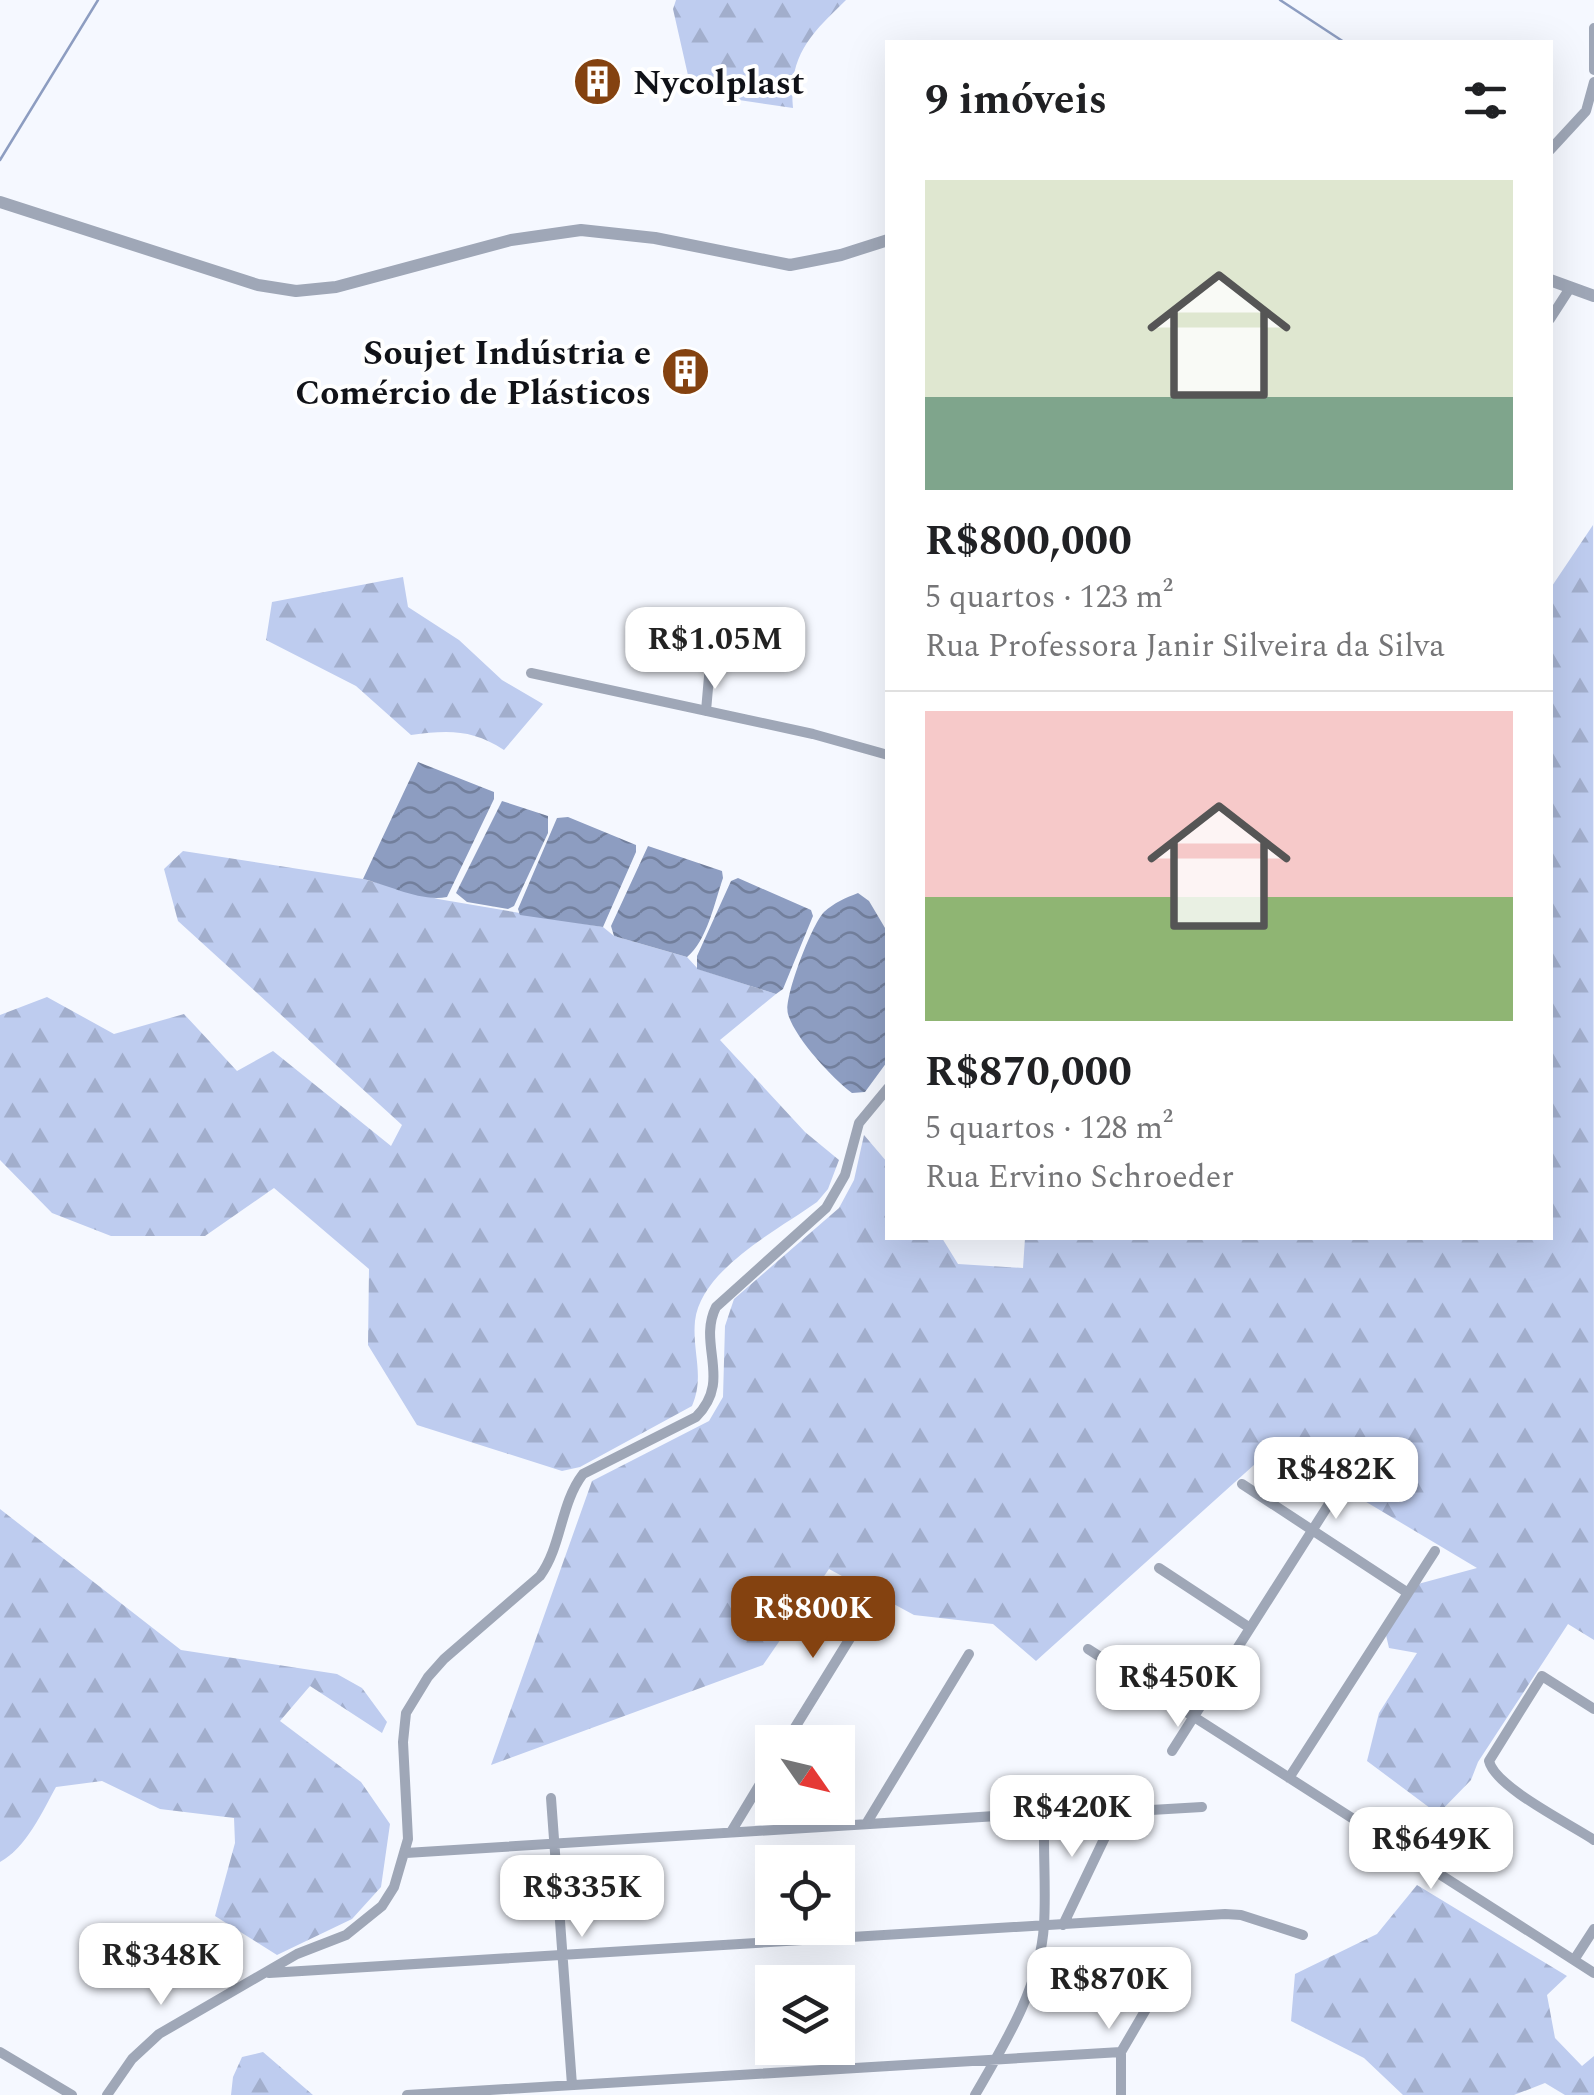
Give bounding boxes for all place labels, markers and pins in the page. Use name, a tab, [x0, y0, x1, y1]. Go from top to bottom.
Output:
building icon: Nycolplast	[572, 56, 624, 108]
place label: Nycolplast	[633, 57, 804, 110]
place label: Soujet Indústria e Comércio de Plásticos	[295, 327, 651, 420]
building icon: Soujet Indústria e Comércio de Plásticos	[660, 346, 712, 398]
pin: R$1.05M	[623, 607, 807, 692]
pin: R$482K	[1255, 1437, 1417, 1522]
pin: R$800K	[732, 1576, 894, 1661]
pin: R$450K	[1097, 1645, 1259, 1730]
pin: R$420K	[991, 1775, 1153, 1860]
pin: R$649K	[1350, 1807, 1512, 1892]
pin: R$335K	[501, 1855, 663, 1940]
pin: R$348K	[80, 1923, 242, 2008]
pin: R$870K	[1028, 1947, 1190, 2032]

